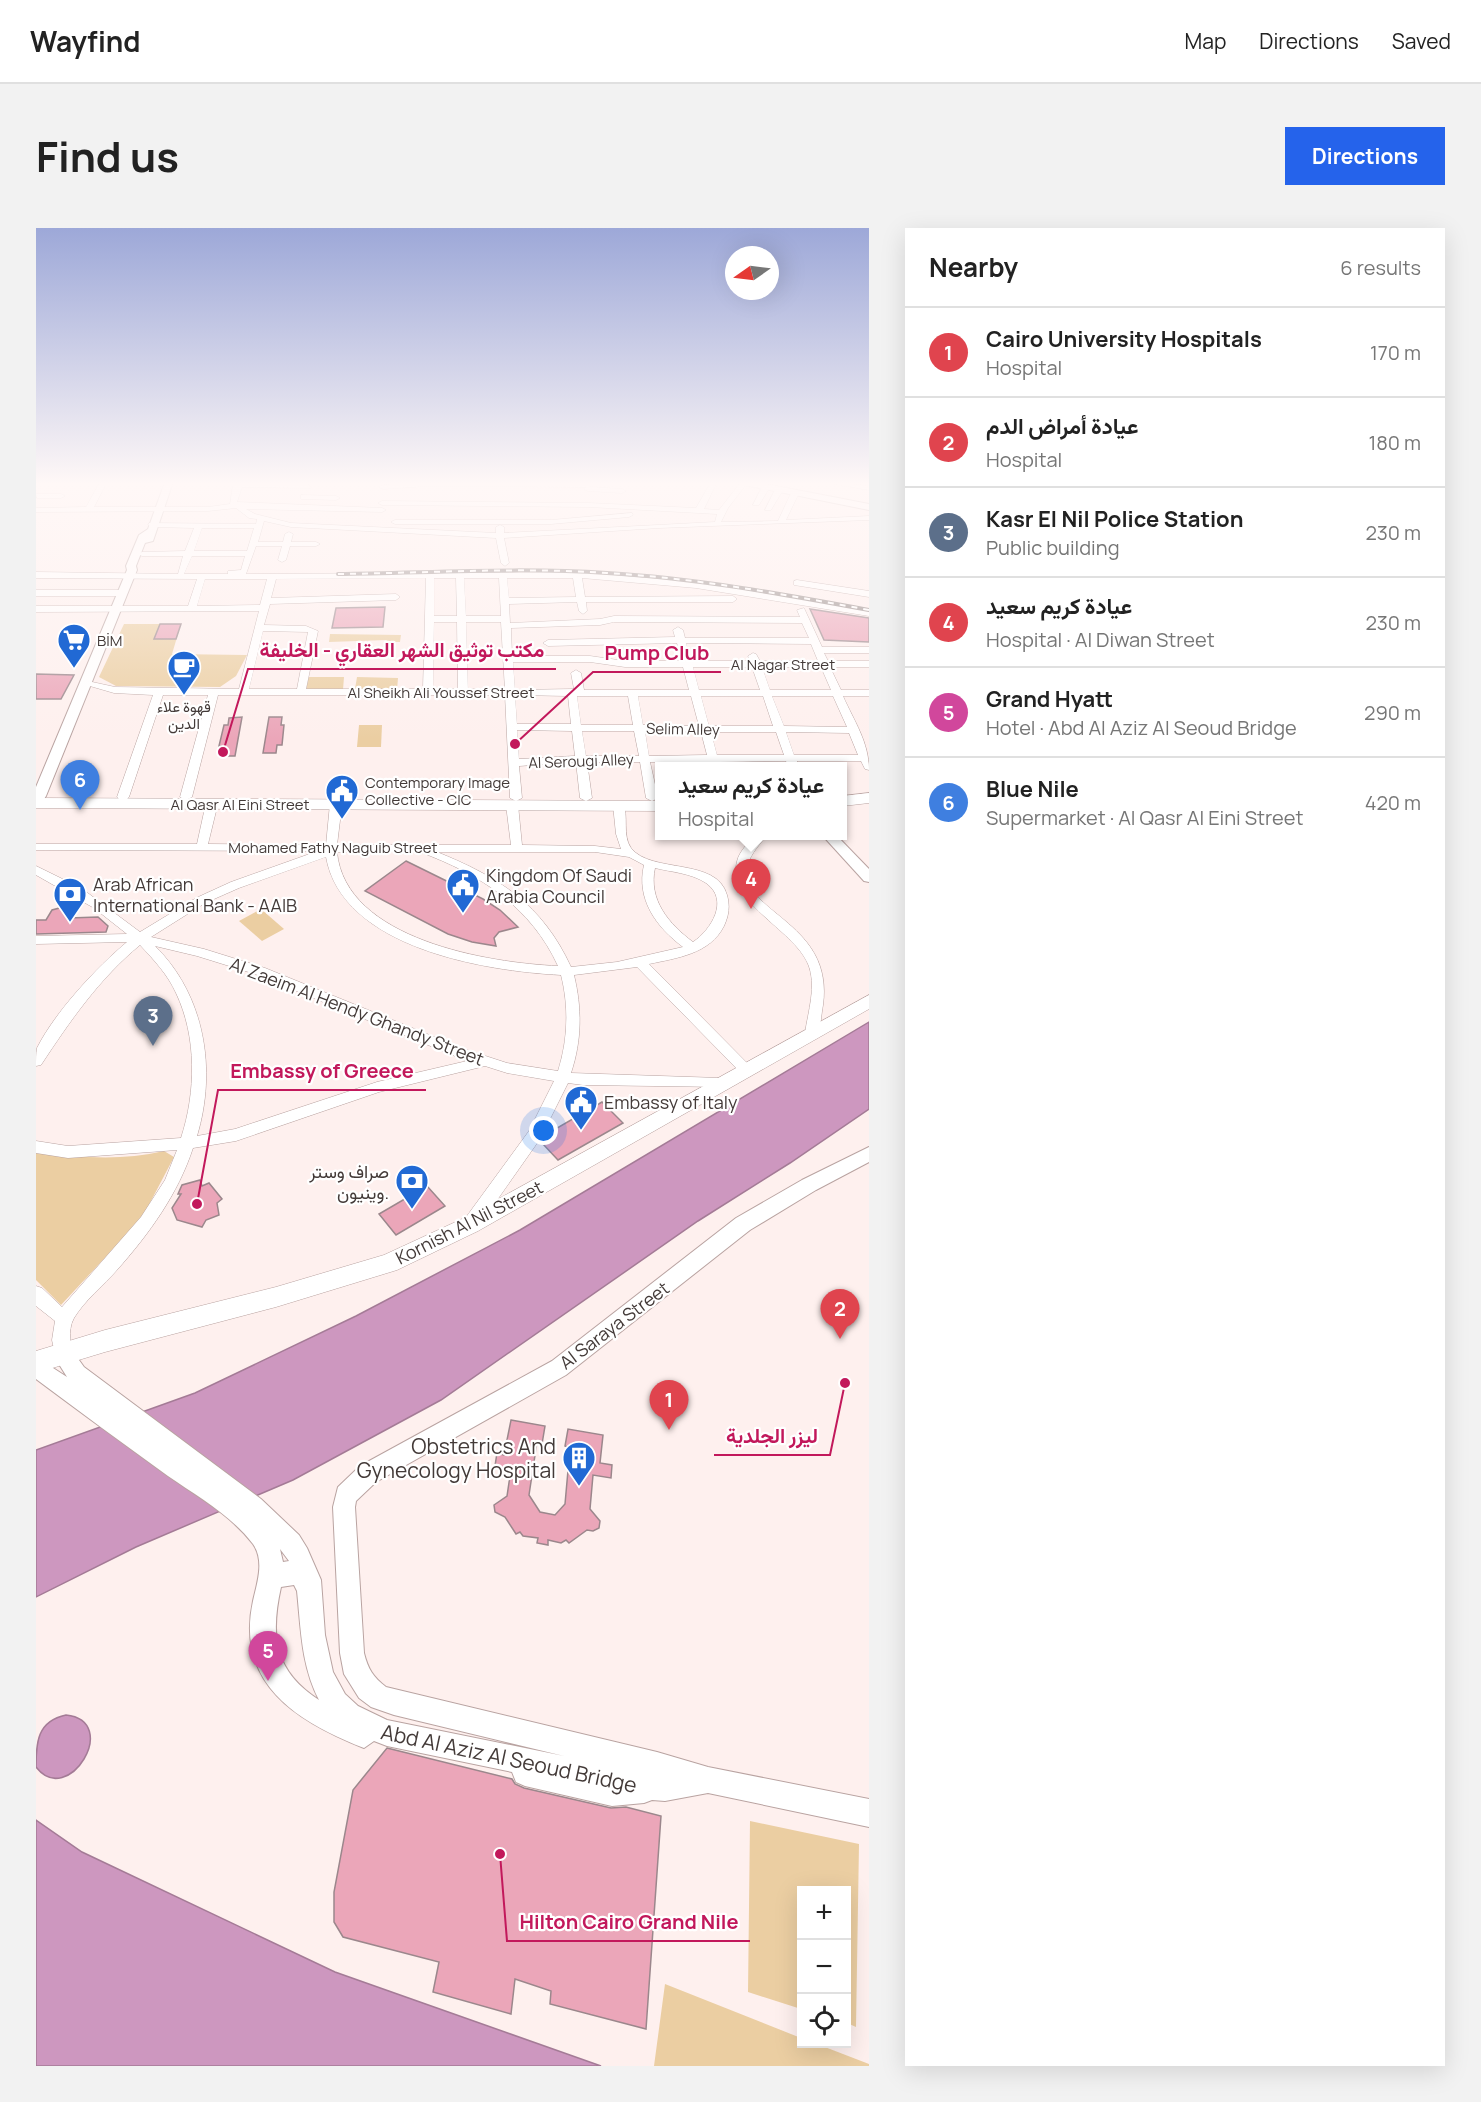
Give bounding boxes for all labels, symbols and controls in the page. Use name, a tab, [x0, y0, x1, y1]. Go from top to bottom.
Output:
text: Wayfind	[30, 22, 140, 60]
text: Map	[1185, 27, 1226, 55]
text: Directions	[1259, 27, 1359, 55]
text: Saved	[1392, 27, 1451, 55]
text: Find us	[36, 127, 179, 185]
button: Directions	[1285, 127, 1445, 185]
north arrow	[725, 246, 779, 300]
text: Nearby	[929, 249, 1018, 285]
text: 6 results	[1340, 254, 1421, 281]
text: Cairo University Hospitals	[986, 324, 1262, 354]
text: 1	[944, 339, 953, 366]
text: 170 m	[1370, 339, 1421, 366]
text: Hospital	[986, 354, 1062, 381]
text: عيادة أمراض الدم	[986, 411, 1138, 441]
text: 2	[943, 429, 954, 456]
text: 180 m	[1368, 429, 1421, 456]
text: Hospital	[986, 446, 1062, 473]
text: Kasr El Nil Police Station	[986, 504, 1243, 534]
text: 3	[943, 519, 954, 546]
text: 230 m	[1365, 519, 1421, 546]
text: Public building	[986, 534, 1120, 561]
text: عيادة كريم سعيد	[986, 591, 1132, 621]
text: 4	[942, 609, 955, 636]
text: 230 m	[1365, 609, 1421, 636]
supermarket icon: BİM	[56, 622, 92, 669]
text: Hospital · Al Diwan Street	[986, 626, 1215, 653]
place label: BİM	[97, 630, 122, 651]
callout: مكتب توثيق الشهر العقاري - الخليفة	[248, 631, 556, 669]
callout: Pump Club	[593, 634, 721, 672]
text: مكتب توثيق الشهر العقاري - الخليفة	[260, 636, 545, 667]
text: Pump Club	[605, 639, 709, 666]
cafe icon: قهوة علاء الدين	[166, 649, 202, 696]
street label: Al Nagar Street	[731, 654, 835, 675]
street label: Al Sheikh Ali Youssef Street	[347, 682, 535, 703]
text: Grand Hyatt	[986, 684, 1113, 714]
place label: قهوة علاء الدين	[157, 696, 211, 734]
text: 5	[943, 699, 954, 726]
text: 290 m	[1364, 699, 1421, 726]
text: Hotel · Abd Al Aziz Al Seoud Bridge	[986, 714, 1297, 741]
street label: Selim Alley	[646, 718, 720, 740]
street label: Al Serougi Alley	[528, 749, 634, 773]
pin: 6	[60, 760, 99, 810]
popup	[655, 762, 847, 840]
text: عيادة كريم سعيد	[678, 770, 824, 800]
place label: Contemporary Image Collective - CIC	[365, 772, 510, 810]
public building icon: Contemporary Image Collective - CIC	[324, 773, 360, 820]
text: Blue Nile	[986, 774, 1079, 804]
text: 6	[942, 789, 955, 816]
text: 420 m	[1365, 789, 1421, 816]
street label: Al Qasr Al Eini Street	[171, 794, 310, 815]
text: Supermarket · Al Qasr Al Eini Street	[986, 804, 1304, 831]
text: Hospital	[678, 805, 754, 832]
street label: Mohamed Fathy Naguib Street	[228, 837, 438, 858]
pin: 4	[732, 860, 770, 909]
place label: Kingdom Of Saudi Arabia Council	[486, 863, 632, 908]
public building icon: Kingdom Of Saudi Arabia Council	[445, 867, 481, 914]
place label: Arab African International Bank - AAIB	[93, 872, 297, 917]
bank icon: Arab African International Bank - AAIB	[52, 876, 88, 923]
street label: Al Zaeim Al Hendy Ghandy Street	[226, 951, 488, 1071]
pin: 3	[134, 996, 172, 1046]
callout: Embassy of Greece	[218, 1052, 426, 1090]
text: Embassy of Greece	[230, 1057, 414, 1084]
public building icon: Embassy of Italy	[563, 1084, 599, 1131]
place label: Embassy of Italy	[604, 1090, 738, 1114]
your location	[529, 1116, 558, 1145]
place label: صراف وستر وينيون.	[308, 1159, 389, 1204]
bank icon: صراف وستر وينيون.	[394, 1163, 430, 1210]
street label: Kornish Al Nil Street	[391, 1175, 547, 1269]
street label: Al Saraya Street	[554, 1276, 674, 1374]
pin: 2	[820, 1290, 860, 1339]
pin: 1	[650, 1380, 688, 1430]
callout: ليزر الجلدية	[714, 1417, 830, 1455]
text: ليزر الجلدية	[726, 1422, 818, 1449]
place label: Obstetrics And Gynecology Hospital	[357, 1432, 556, 1484]
building icon: Obstetrics And Gynecology Hospital	[561, 1440, 597, 1487]
pin: 5	[248, 1632, 288, 1681]
street label: Abd Al Aziz Al Seoud Bridge	[378, 1717, 640, 1799]
map controls	[797, 1886, 851, 2048]
button: +	[797, 1886, 851, 1940]
callout: Hilton Cairo Grand Nile	[507, 1903, 750, 1941]
text: Hilton Cairo Grand Nile	[520, 1908, 738, 1935]
button: −	[797, 1940, 851, 1994]
button: locate	[797, 1994, 851, 2048]

